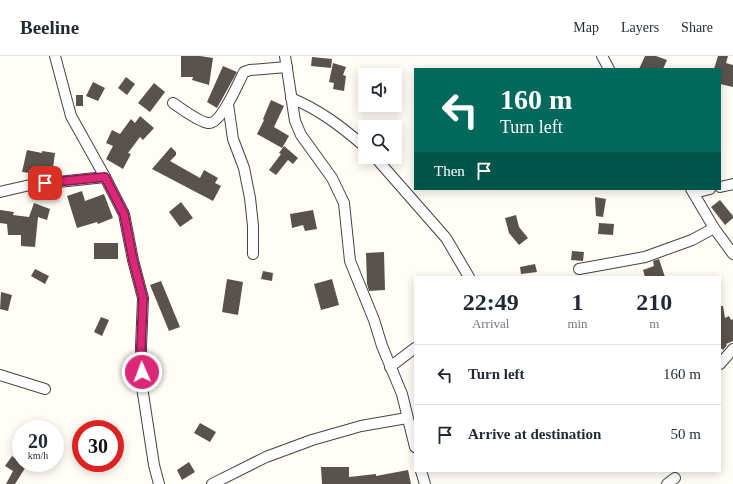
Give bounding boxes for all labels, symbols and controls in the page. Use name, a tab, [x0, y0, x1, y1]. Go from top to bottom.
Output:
text: Beeline	[20, 17, 79, 38]
text: Map	[573, 20, 599, 35]
text: Layers	[621, 20, 659, 35]
text: Share	[681, 20, 713, 35]
map controls	[358, 68, 402, 164]
button: sound	[358, 68, 402, 112]
icon: left	[434, 84, 486, 136]
text: 160 m	[500, 84, 572, 115]
text: Turn left	[500, 117, 563, 137]
button: search	[358, 120, 402, 164]
icon: arrive	[473, 160, 495, 182]
text: Then	[434, 163, 465, 179]
pin	[28, 166, 62, 200]
icon: arrive	[34, 172, 56, 194]
text: 22:49	[463, 289, 519, 315]
text: 1	[571, 289, 583, 315]
text: 210	[636, 289, 672, 315]
text: Arrival	[472, 316, 509, 331]
text: min	[567, 316, 588, 331]
text: m	[649, 316, 659, 331]
position arrow	[121, 351, 163, 393]
icon: left	[434, 364, 456, 386]
text: Turn left	[468, 366, 525, 382]
text: 160 m	[663, 366, 701, 382]
speed limit sign: 30	[72, 420, 124, 472]
icon: arrive	[434, 424, 456, 446]
text: Arrive at destination	[468, 426, 601, 442]
text: 50 m	[671, 426, 701, 442]
text: 20	[28, 430, 48, 452]
text: km/h	[28, 450, 48, 461]

